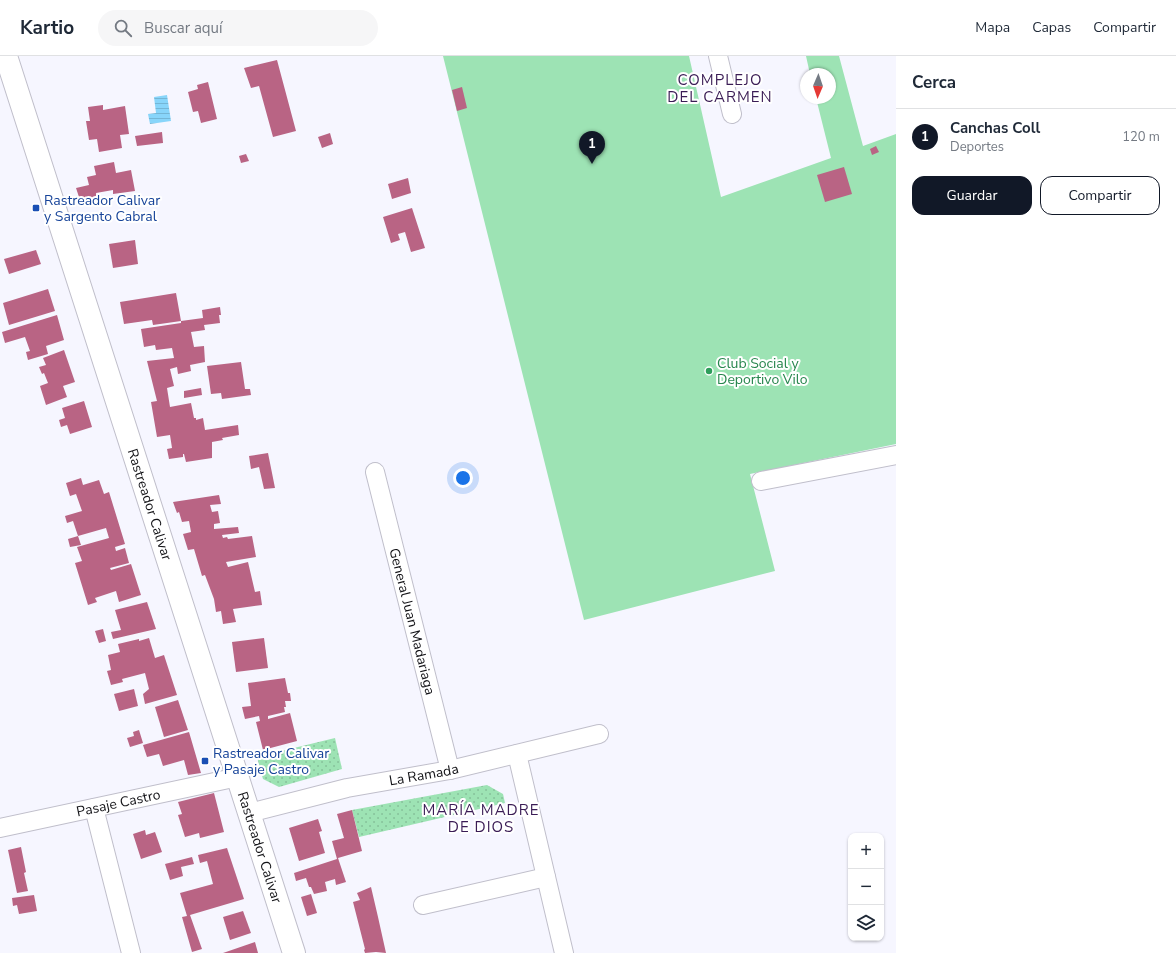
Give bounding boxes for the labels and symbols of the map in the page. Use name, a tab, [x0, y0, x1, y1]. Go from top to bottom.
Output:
north arrow	[800, 68, 836, 104]
district label: COMPLEJO DEL CARMEN	[667, 70, 773, 107]
pin: 1	[579, 131, 605, 164]
place label: Rastreador Calivar y Sargento Cabral	[44, 191, 160, 226]
marker: Rastreador Calivar y Sargento Cabral	[31, 203, 41, 213]
place label: Club Social y Deportivo Vilo	[717, 354, 808, 389]
marker: Club Social y Deportivo Vilo	[704, 366, 714, 376]
street label: Rastreador Calivar	[123, 446, 176, 563]
your location	[453, 468, 473, 488]
street label: General Juan Madariaga	[384, 546, 440, 697]
place label: Rastreador Calivar y Pasaje Castro	[213, 744, 329, 779]
marker: Rastreador Calivar y Pasaje Castro	[200, 756, 210, 766]
street label: La Ramada	[387, 759, 461, 791]
street label: Pasaje Castro	[75, 785, 162, 821]
street label: Rastreador Calivar	[233, 789, 286, 906]
district label: MARÍA MADRE DE DIOS	[422, 800, 540, 837]

